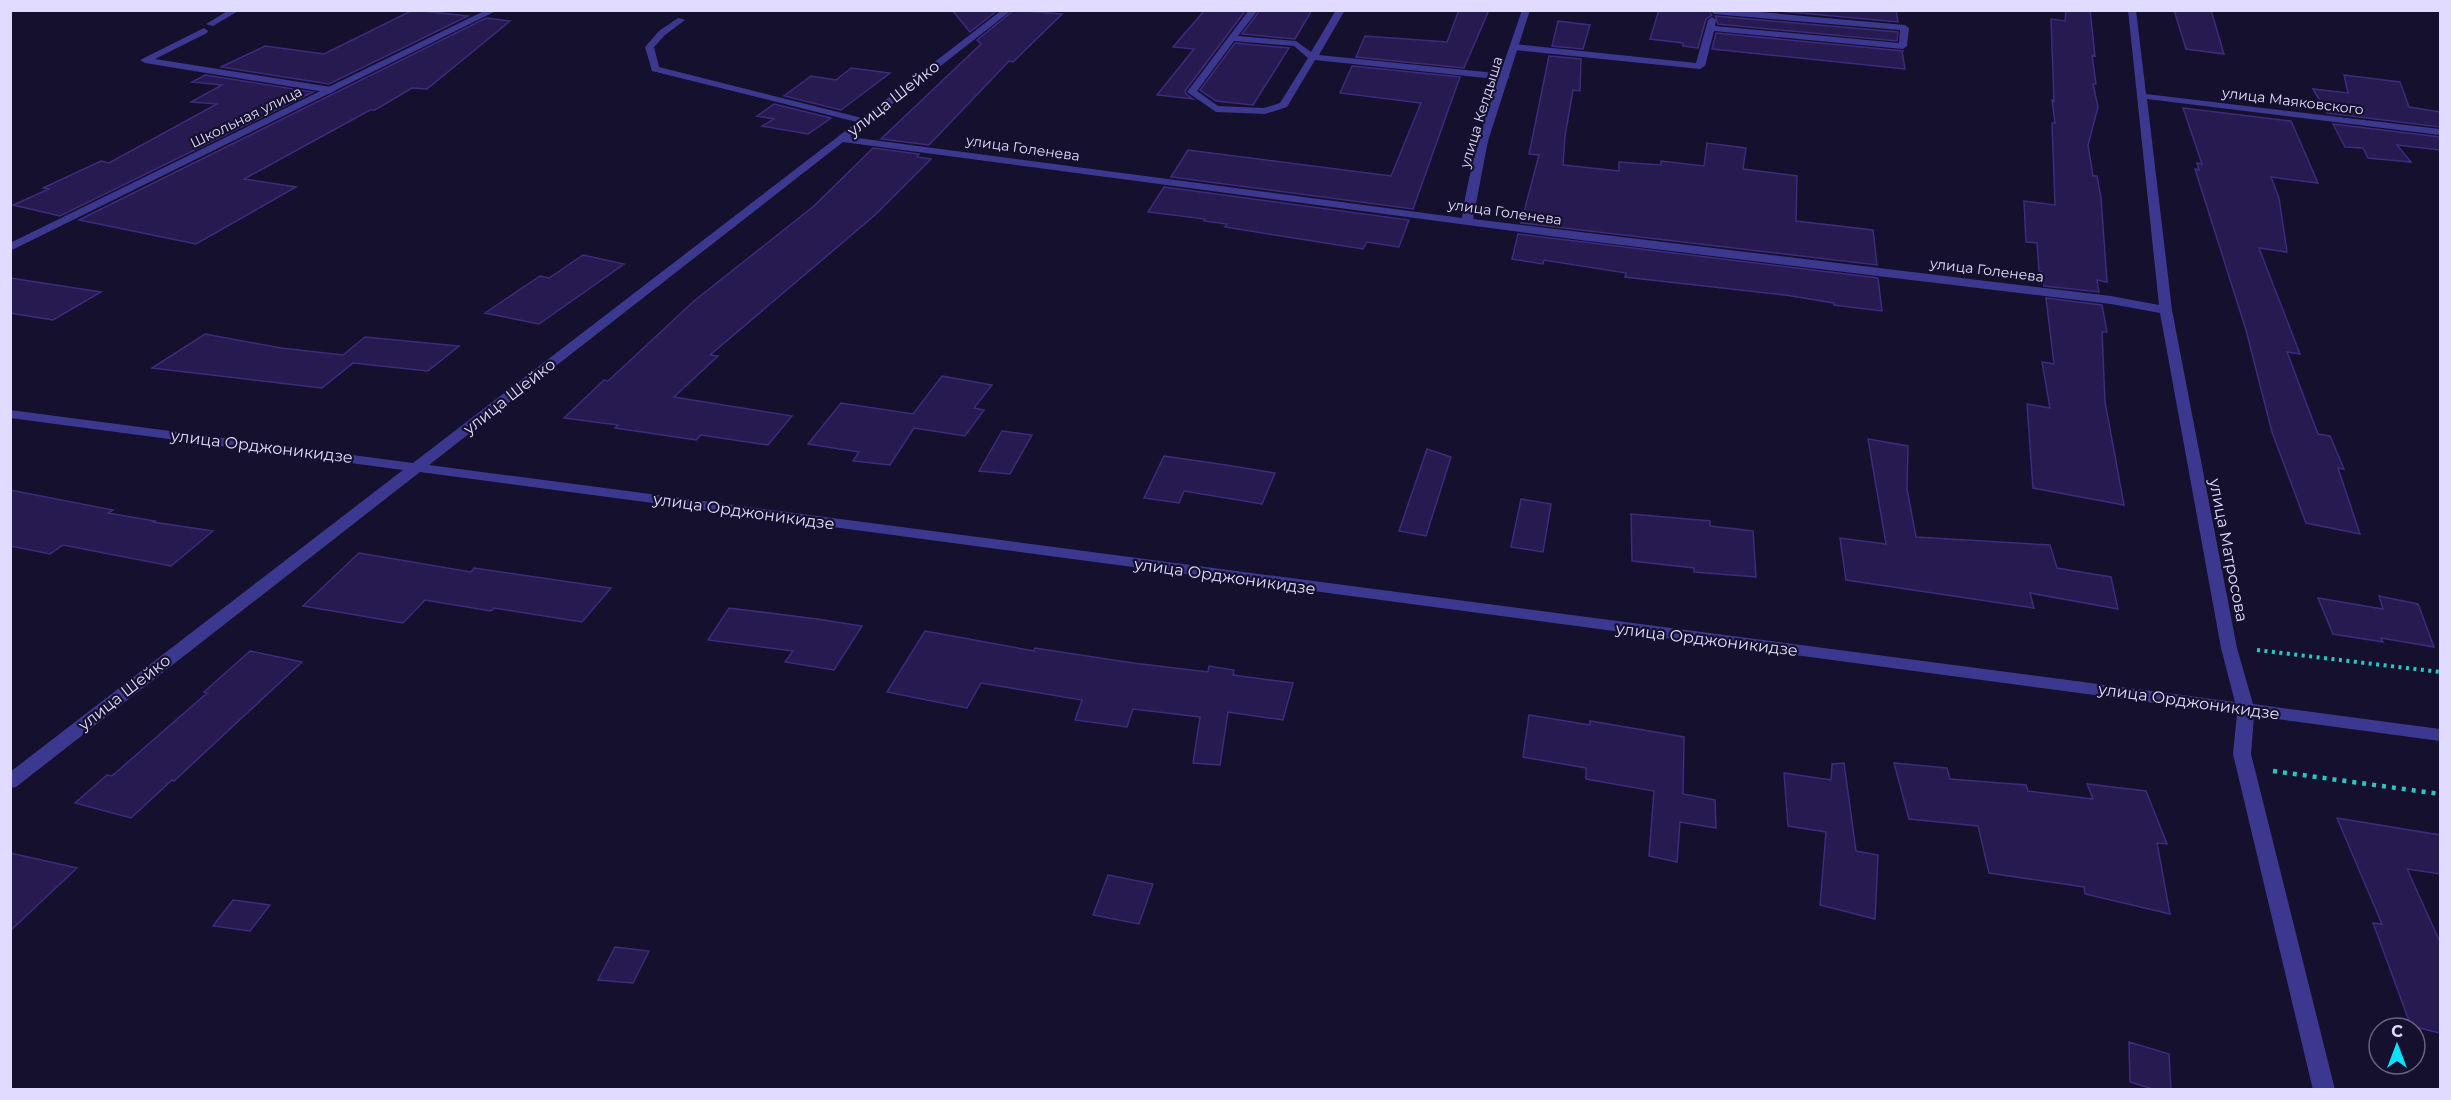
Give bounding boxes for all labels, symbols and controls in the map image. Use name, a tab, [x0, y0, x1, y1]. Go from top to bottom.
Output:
street label: улица Келдыша	[1455, 54, 1506, 171]
street label: улица Шейко	[843, 57, 943, 141]
street label: Школьная улица	[187, 82, 305, 152]
street label: улица Маяковского	[2220, 83, 2365, 119]
street label: улица Голенева	[964, 131, 1081, 165]
street label: улица Голенева	[1446, 195, 1563, 229]
street label: улица Голенева	[1928, 254, 2045, 286]
street label: улица Шейко	[459, 355, 559, 439]
street label: улица Орджоникидзе	[169, 426, 354, 467]
street label: улица Матросова	[2205, 476, 2252, 623]
street label: улица Орджоникидзе	[651, 489, 836, 534]
street label: улица Орджоникидзе	[1132, 554, 1317, 599]
street label: улица Орджоникидзе	[1614, 619, 1799, 660]
street label: улица Шейко	[74, 651, 174, 735]
street label: улица Орджоникидзе	[2096, 679, 2281, 724]
north arrow	[2367, 1016, 2427, 1076]
text: С	[2391, 1022, 2403, 1041]

